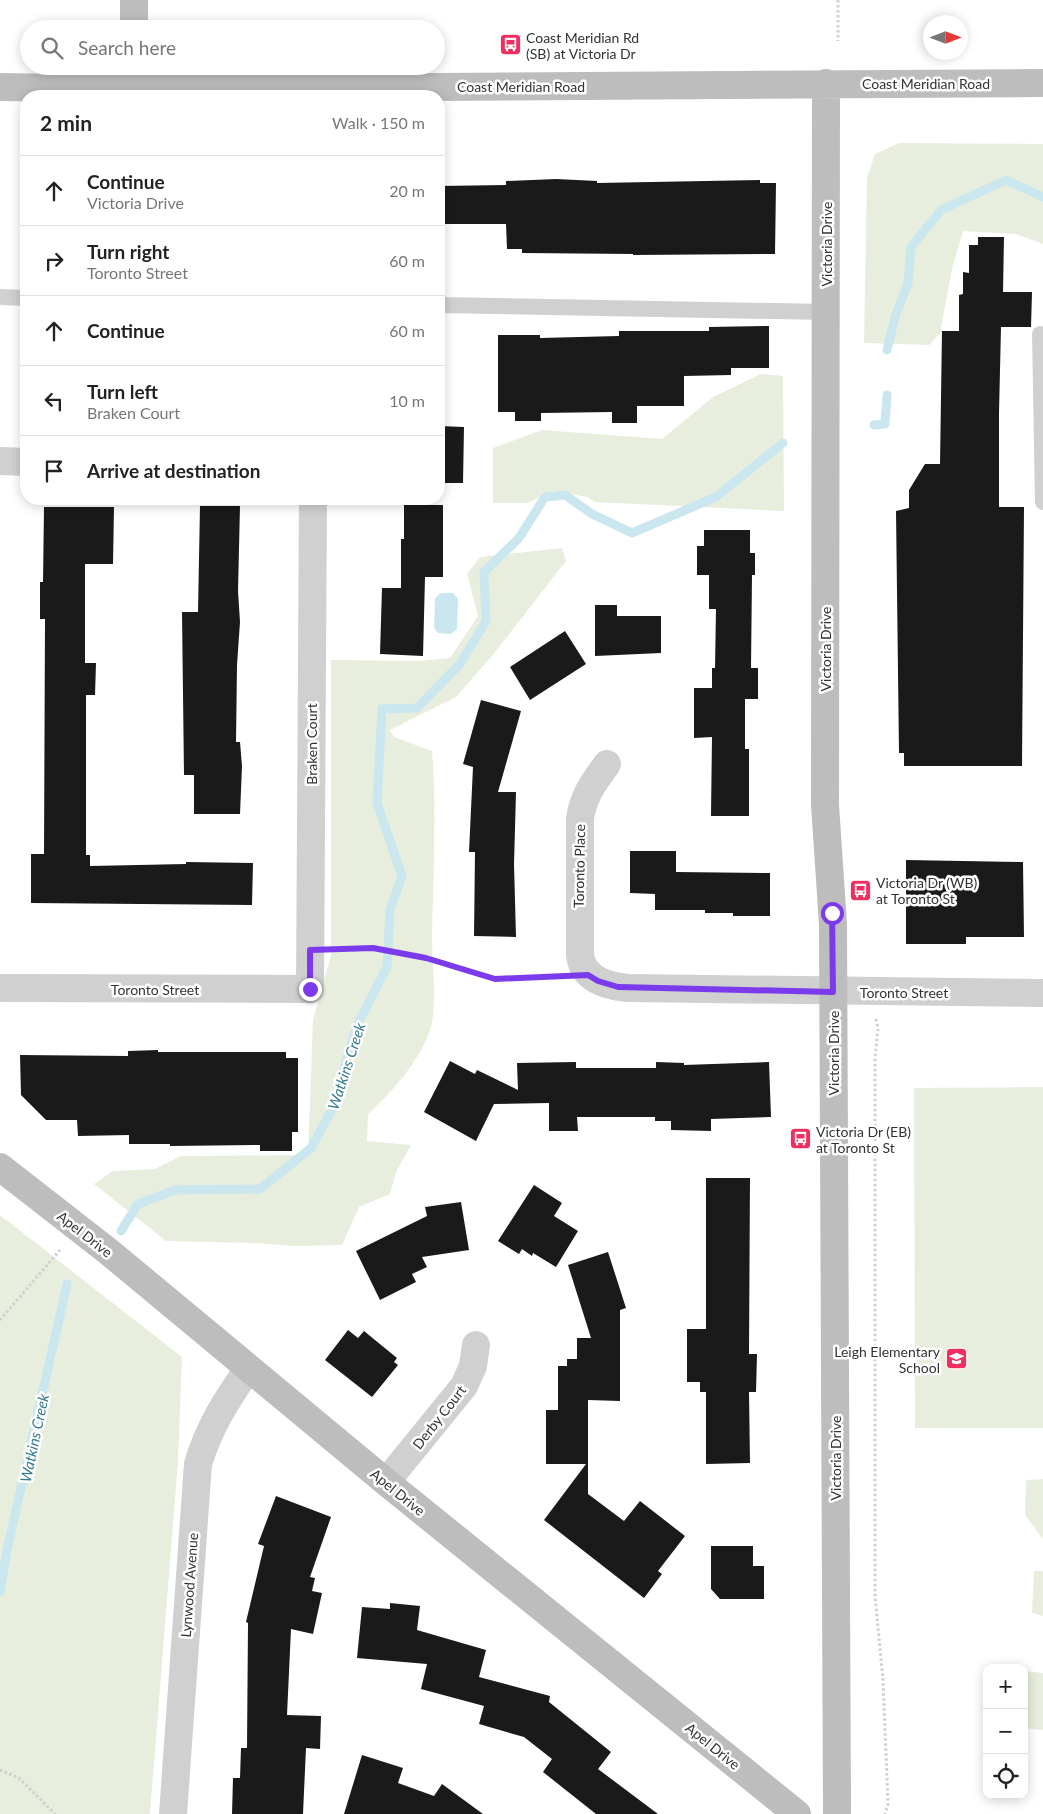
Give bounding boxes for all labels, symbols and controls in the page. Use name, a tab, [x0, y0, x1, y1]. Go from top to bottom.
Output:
north arrow	[923, 15, 968, 60]
search box	[20, 20, 445, 75]
place label: Coast Meridian Rd (SB) at Victoria Dr	[526, 29, 639, 62]
bus stop icon: Coast Meridian Rd (SB) at Victoria Dr	[498, 33, 522, 57]
icon: search	[38, 34, 66, 62]
text: Search here	[78, 36, 176, 59]
street label: Coast Meridian Road	[862, 75, 990, 92]
street label: Coast Meridian Road	[457, 78, 585, 95]
text: 2 min	[40, 110, 92, 135]
text: Walk · 150 m	[332, 113, 425, 132]
text: Continue	[87, 170, 165, 193]
icon: ahead	[40, 177, 68, 205]
text: 20 m	[389, 181, 425, 200]
text: Victoria Drive	[87, 193, 184, 212]
street label: Victoria Drive	[818, 202, 835, 286]
text: Turn right	[87, 240, 169, 263]
icon: right	[40, 247, 68, 275]
text: 60 m	[389, 251, 425, 270]
text: Toronto Street	[87, 263, 188, 282]
icon: ahead	[40, 317, 68, 345]
text: Continue	[87, 319, 165, 342]
text: 60 m	[389, 321, 425, 340]
text: Turn left	[87, 380, 158, 403]
icon: left	[40, 387, 68, 415]
text: 10 m	[389, 391, 425, 410]
text: Braken Court	[87, 403, 180, 422]
icon: arrive	[40, 457, 68, 485]
text: Arrive at destination	[87, 459, 260, 482]
street label: Victoria Drive	[817, 607, 834, 691]
street label: Braken Court	[303, 703, 320, 785]
street label: Toronto Place	[570, 824, 588, 908]
place label: Victoria Dr (WB) at Toronto St	[876, 874, 978, 907]
bus stop icon: Victoria Dr (WB) at Toronto St	[848, 878, 872, 902]
route start	[821, 902, 844, 925]
route end	[299, 978, 322, 1001]
street label: Toronto Street	[111, 981, 199, 998]
street label: Toronto Street	[860, 984, 948, 1001]
street label: Victoria Drive	[825, 1011, 842, 1095]
water label: Watkins Creek	[324, 1020, 369, 1112]
place label: Victoria Dr (EB) at Toronto St	[816, 1123, 911, 1156]
bus stop icon: Victoria Dr (EB) at Toronto St	[788, 1127, 812, 1151]
street label: Apel Drive	[54, 1207, 116, 1261]
place label: Leigh Elementary School	[834, 1343, 941, 1376]
school or university icon: Leigh Elementary School	[944, 1347, 968, 1371]
street label: Derby Court	[409, 1382, 469, 1452]
water label: Watkins Creek	[16, 1391, 52, 1484]
street label: Victoria Drive	[827, 1416, 844, 1500]
street label: Apel Drive	[367, 1465, 429, 1519]
street label: Lynwood Avenue	[177, 1532, 201, 1638]
map controls	[983, 1664, 1028, 1799]
button: +	[983, 1664, 1028, 1709]
button: −	[983, 1709, 1028, 1754]
street label: Apel Drive	[682, 1719, 744, 1773]
button: locate	[983, 1754, 1028, 1799]

